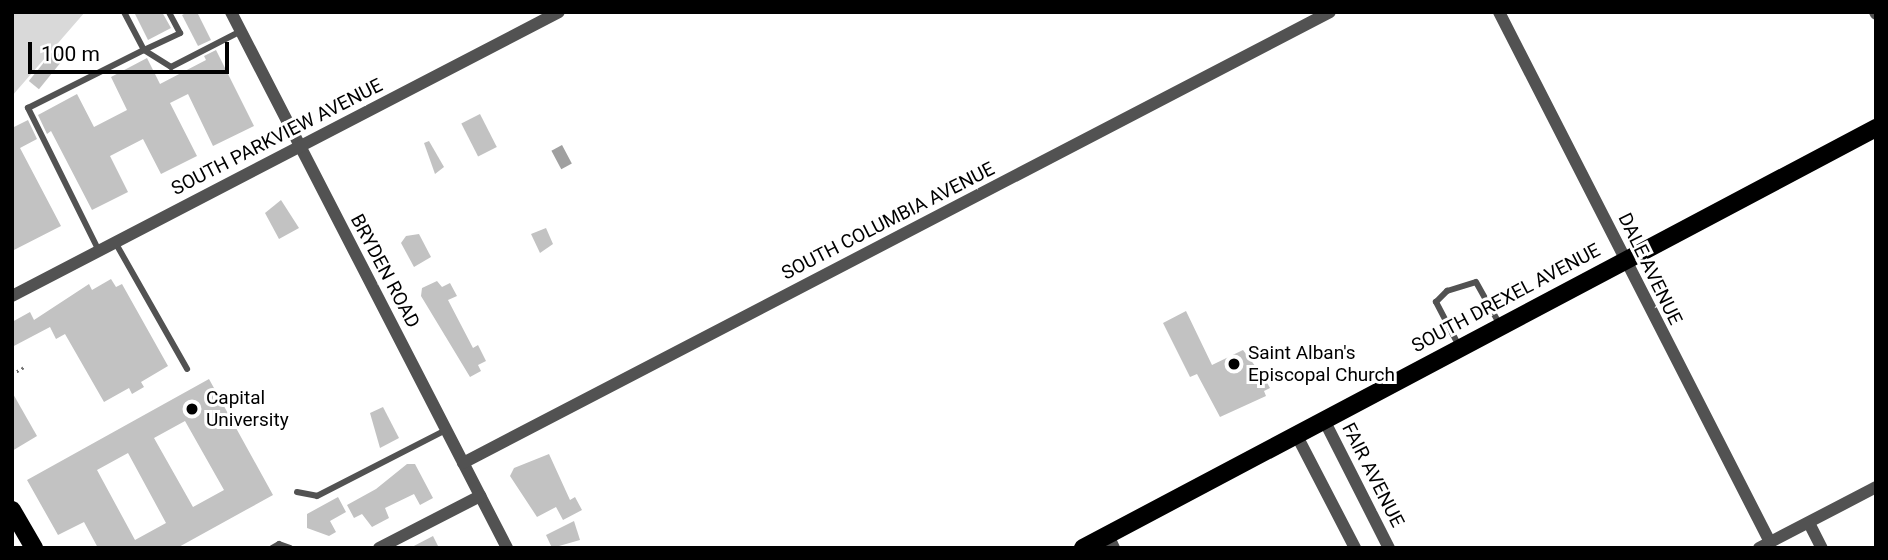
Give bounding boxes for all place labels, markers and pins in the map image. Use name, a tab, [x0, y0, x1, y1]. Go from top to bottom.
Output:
place label: Saint Alban's Episcopal Church	[1248, 342, 1395, 386]
marker: Saint Alban's Episcopal Church	[1226, 356, 1242, 372]
place label: Capital University	[206, 387, 289, 431]
marker: Capital University	[184, 401, 200, 417]

